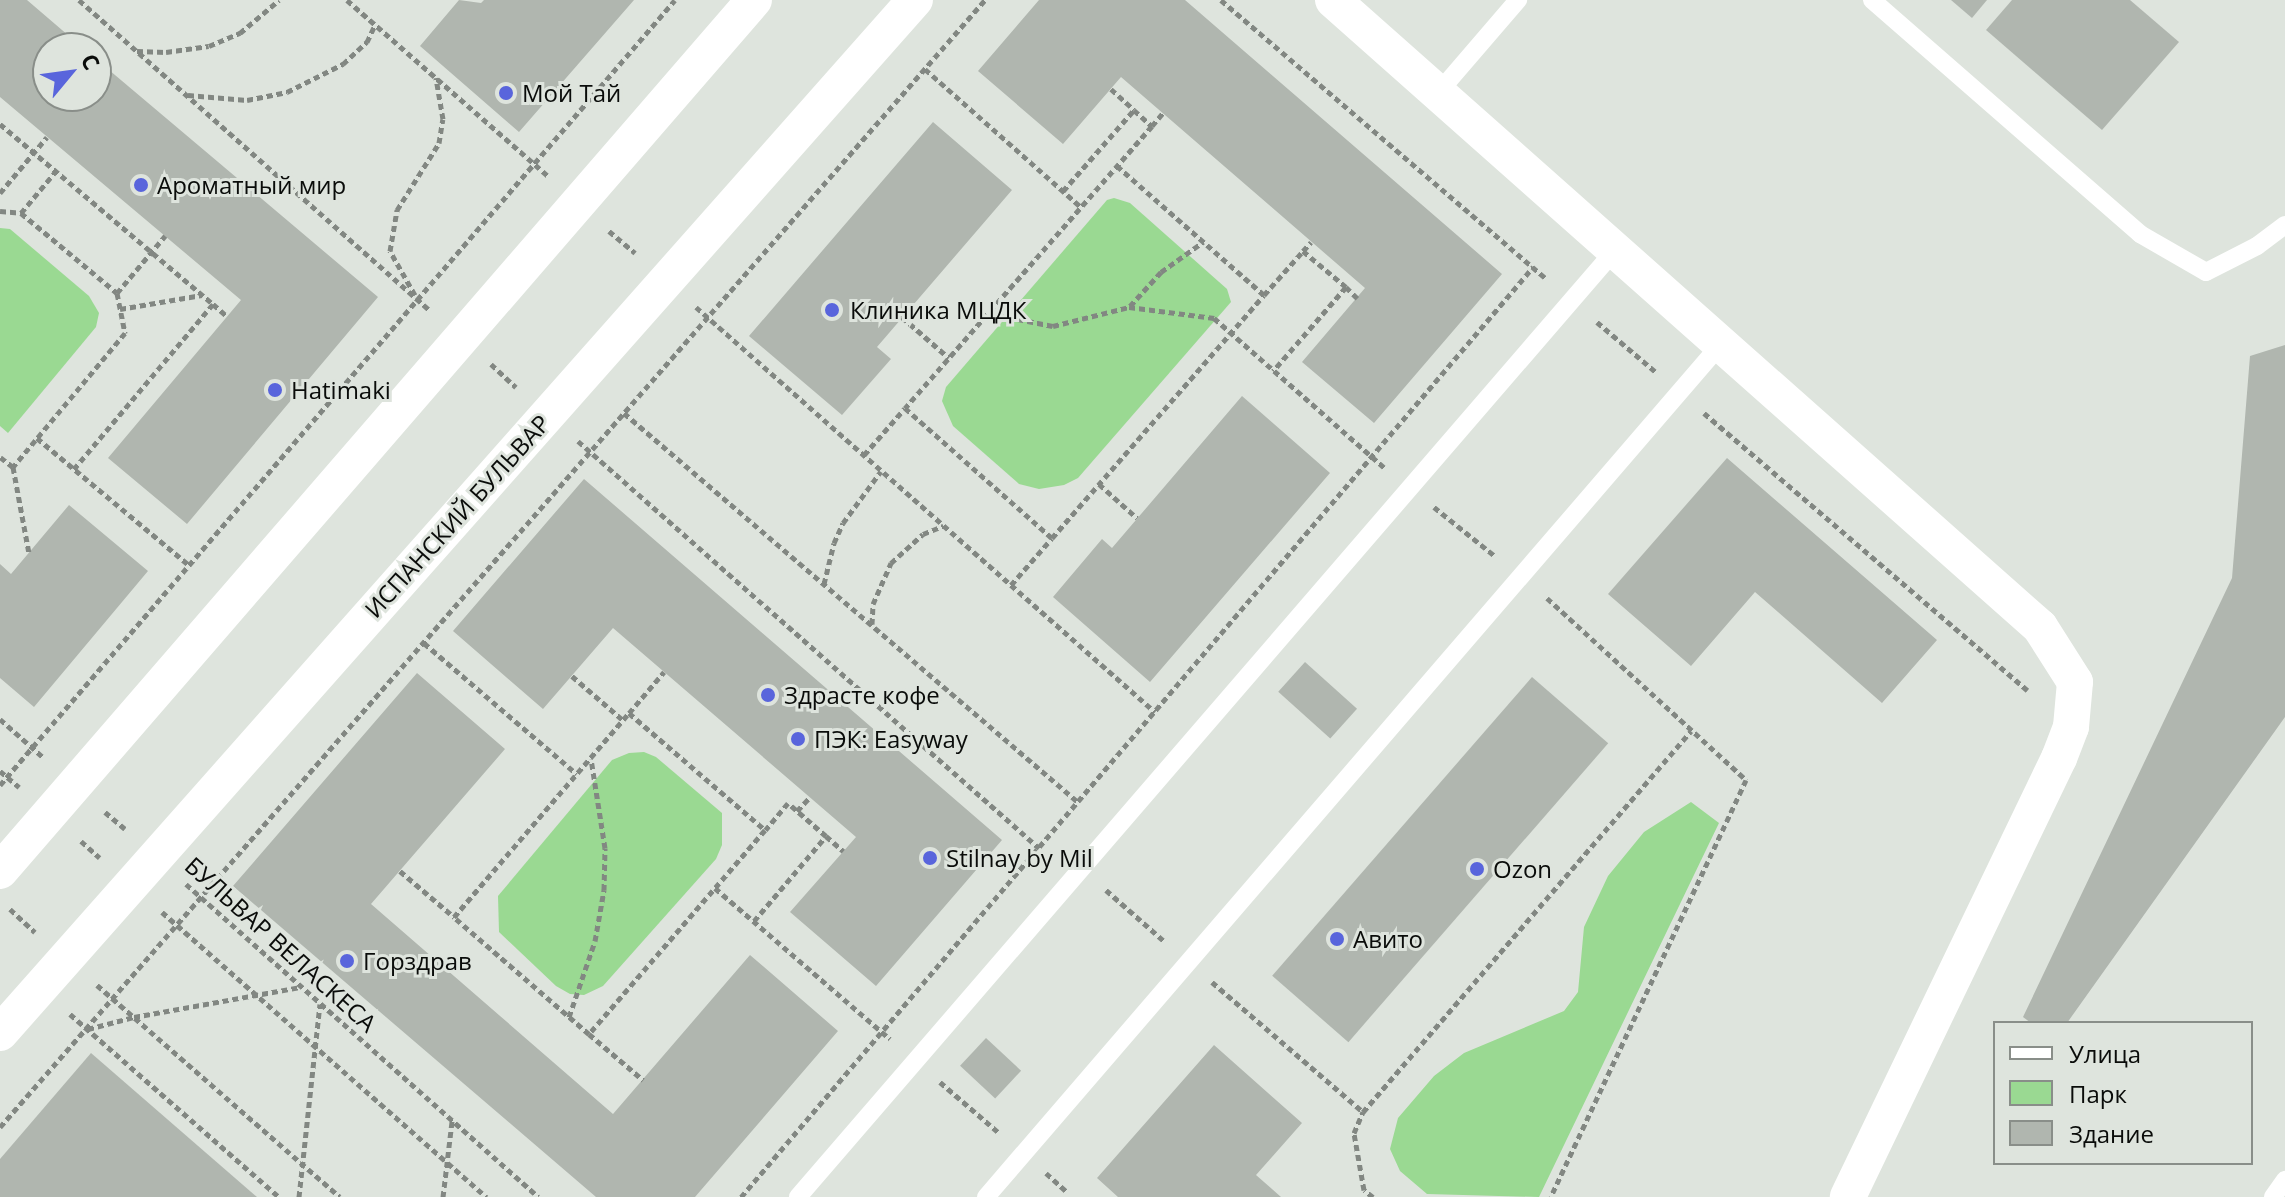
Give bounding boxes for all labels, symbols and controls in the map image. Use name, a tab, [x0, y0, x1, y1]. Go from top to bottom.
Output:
north arrow	[32, 32, 112, 112]
text: С	[75, 48, 108, 75]
place label: Мой Тай	[522, 79, 621, 107]
marker: Мой Тай	[497, 84, 515, 102]
place label: Ароматный мир	[157, 171, 346, 199]
marker: Ароматный мир	[132, 176, 150, 194]
place label: Клиника МЦДК	[850, 296, 1026, 324]
marker: Клиника МЦДК	[821, 299, 843, 321]
place label: Hatimaki	[291, 376, 391, 404]
marker: Hatimaki	[266, 381, 284, 399]
street label: ИСПАНСКИЙ БУЛЬВАР	[358, 409, 556, 623]
place label: Здрасте кофе	[784, 681, 940, 709]
marker: Здрасте кофе	[759, 686, 777, 704]
place label: ПЭК: Easyway	[814, 725, 968, 753]
marker: ПЭК: Easyway	[789, 730, 807, 748]
place label: Stilnay by Mil	[946, 844, 1093, 872]
marker: Stilnay by Mil	[921, 849, 939, 867]
street label: БУЛЬВАР ВЕЛАСКЕСА	[180, 851, 382, 1037]
place label: Ozon	[1493, 855, 1552, 883]
marker: Ozon	[1468, 860, 1486, 878]
place label: Авито	[1353, 925, 1423, 953]
marker: Авито	[1328, 930, 1346, 948]
place label: Горздрав	[363, 947, 472, 975]
marker: Горздрав	[338, 952, 356, 970]
legend	[1993, 1021, 2253, 1165]
text: Улица	[2069, 1037, 2141, 1070]
text: Парк	[2069, 1077, 2127, 1110]
text: Здание	[2069, 1117, 2154, 1150]

